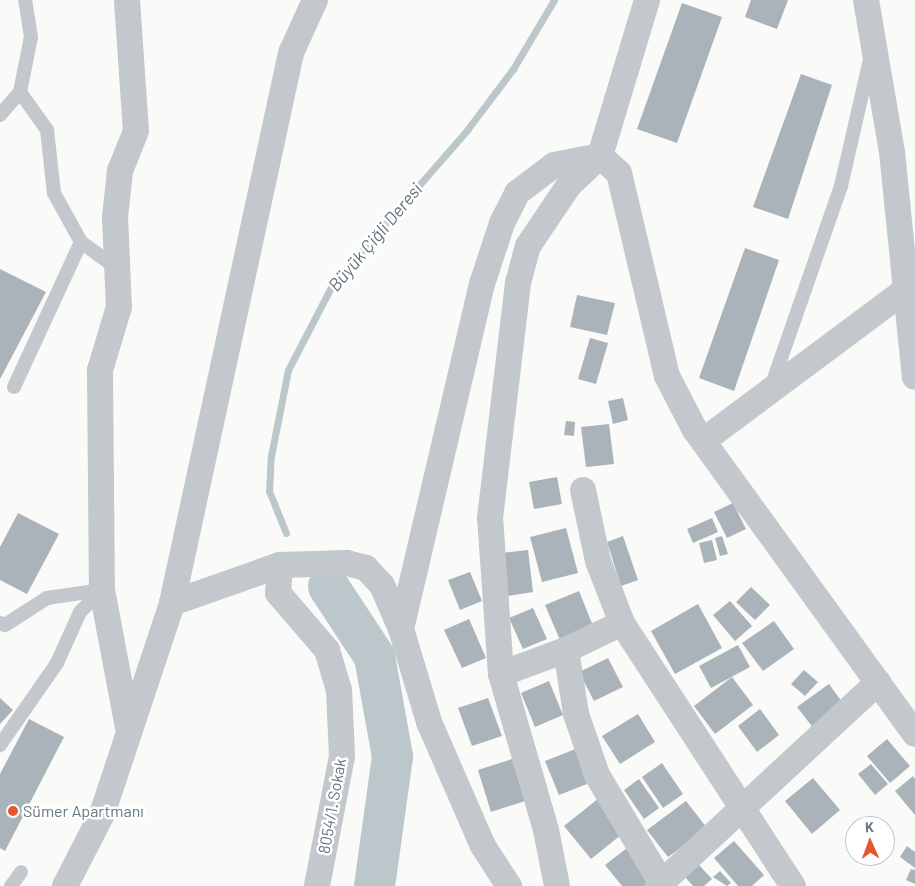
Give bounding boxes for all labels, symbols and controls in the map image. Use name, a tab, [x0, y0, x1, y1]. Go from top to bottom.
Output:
water label: Büyük Çiğli Deresi	[323, 179, 427, 295]
street label: 8054/1. Sokak	[314, 757, 350, 855]
place label: Sümer Apartmanı	[23, 801, 144, 821]
marker: Sümer Apartmanı	[7, 805, 19, 817]
north arrow	[845, 816, 895, 866]
text: K	[865, 818, 874, 835]

